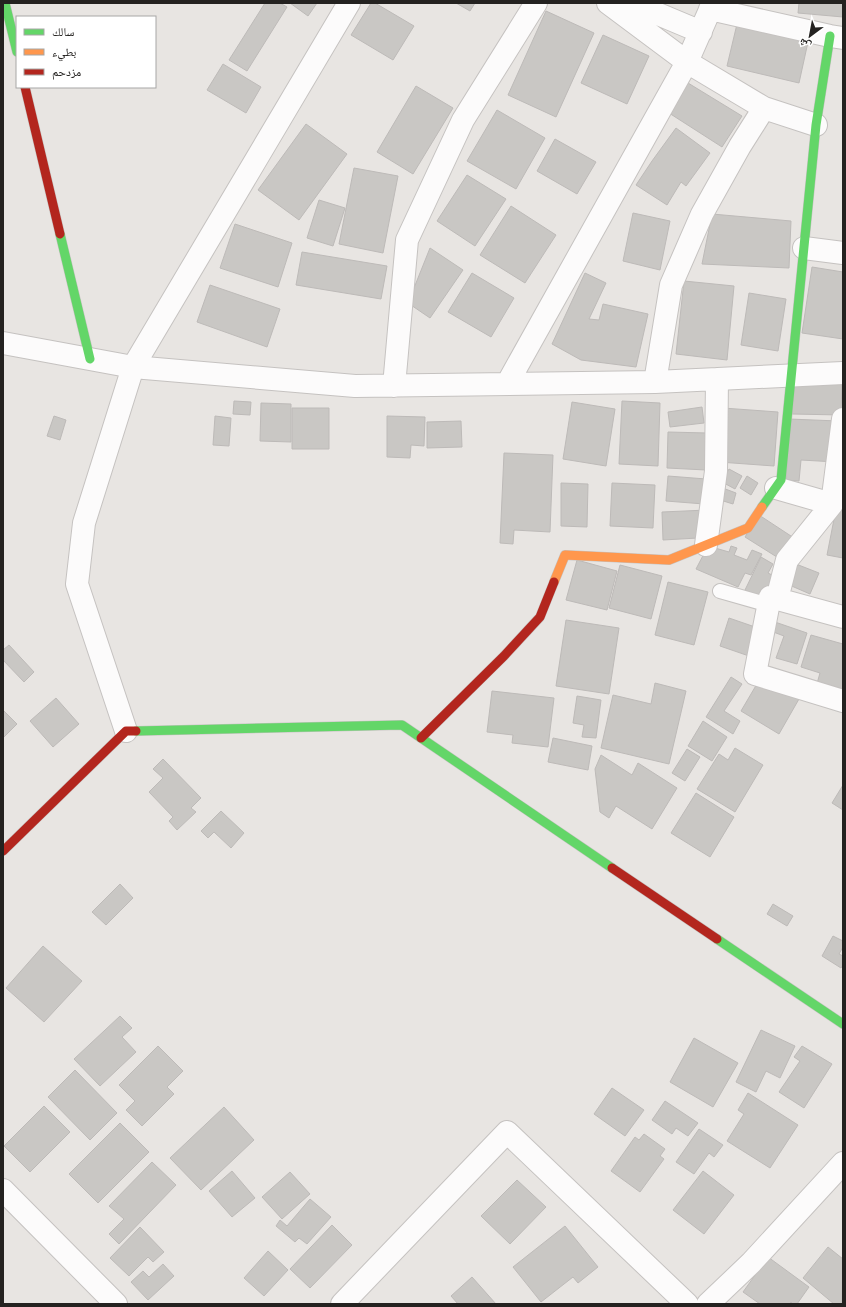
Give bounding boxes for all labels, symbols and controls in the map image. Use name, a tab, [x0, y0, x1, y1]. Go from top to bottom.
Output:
legend	[16, 16, 156, 88]
north arrow	[790, 16, 830, 56]
text: سالك	[52, 24, 74, 40]
text: ش	[796, 34, 814, 54]
text: بطيء	[52, 44, 76, 62]
text: مزدحم	[52, 64, 81, 80]

